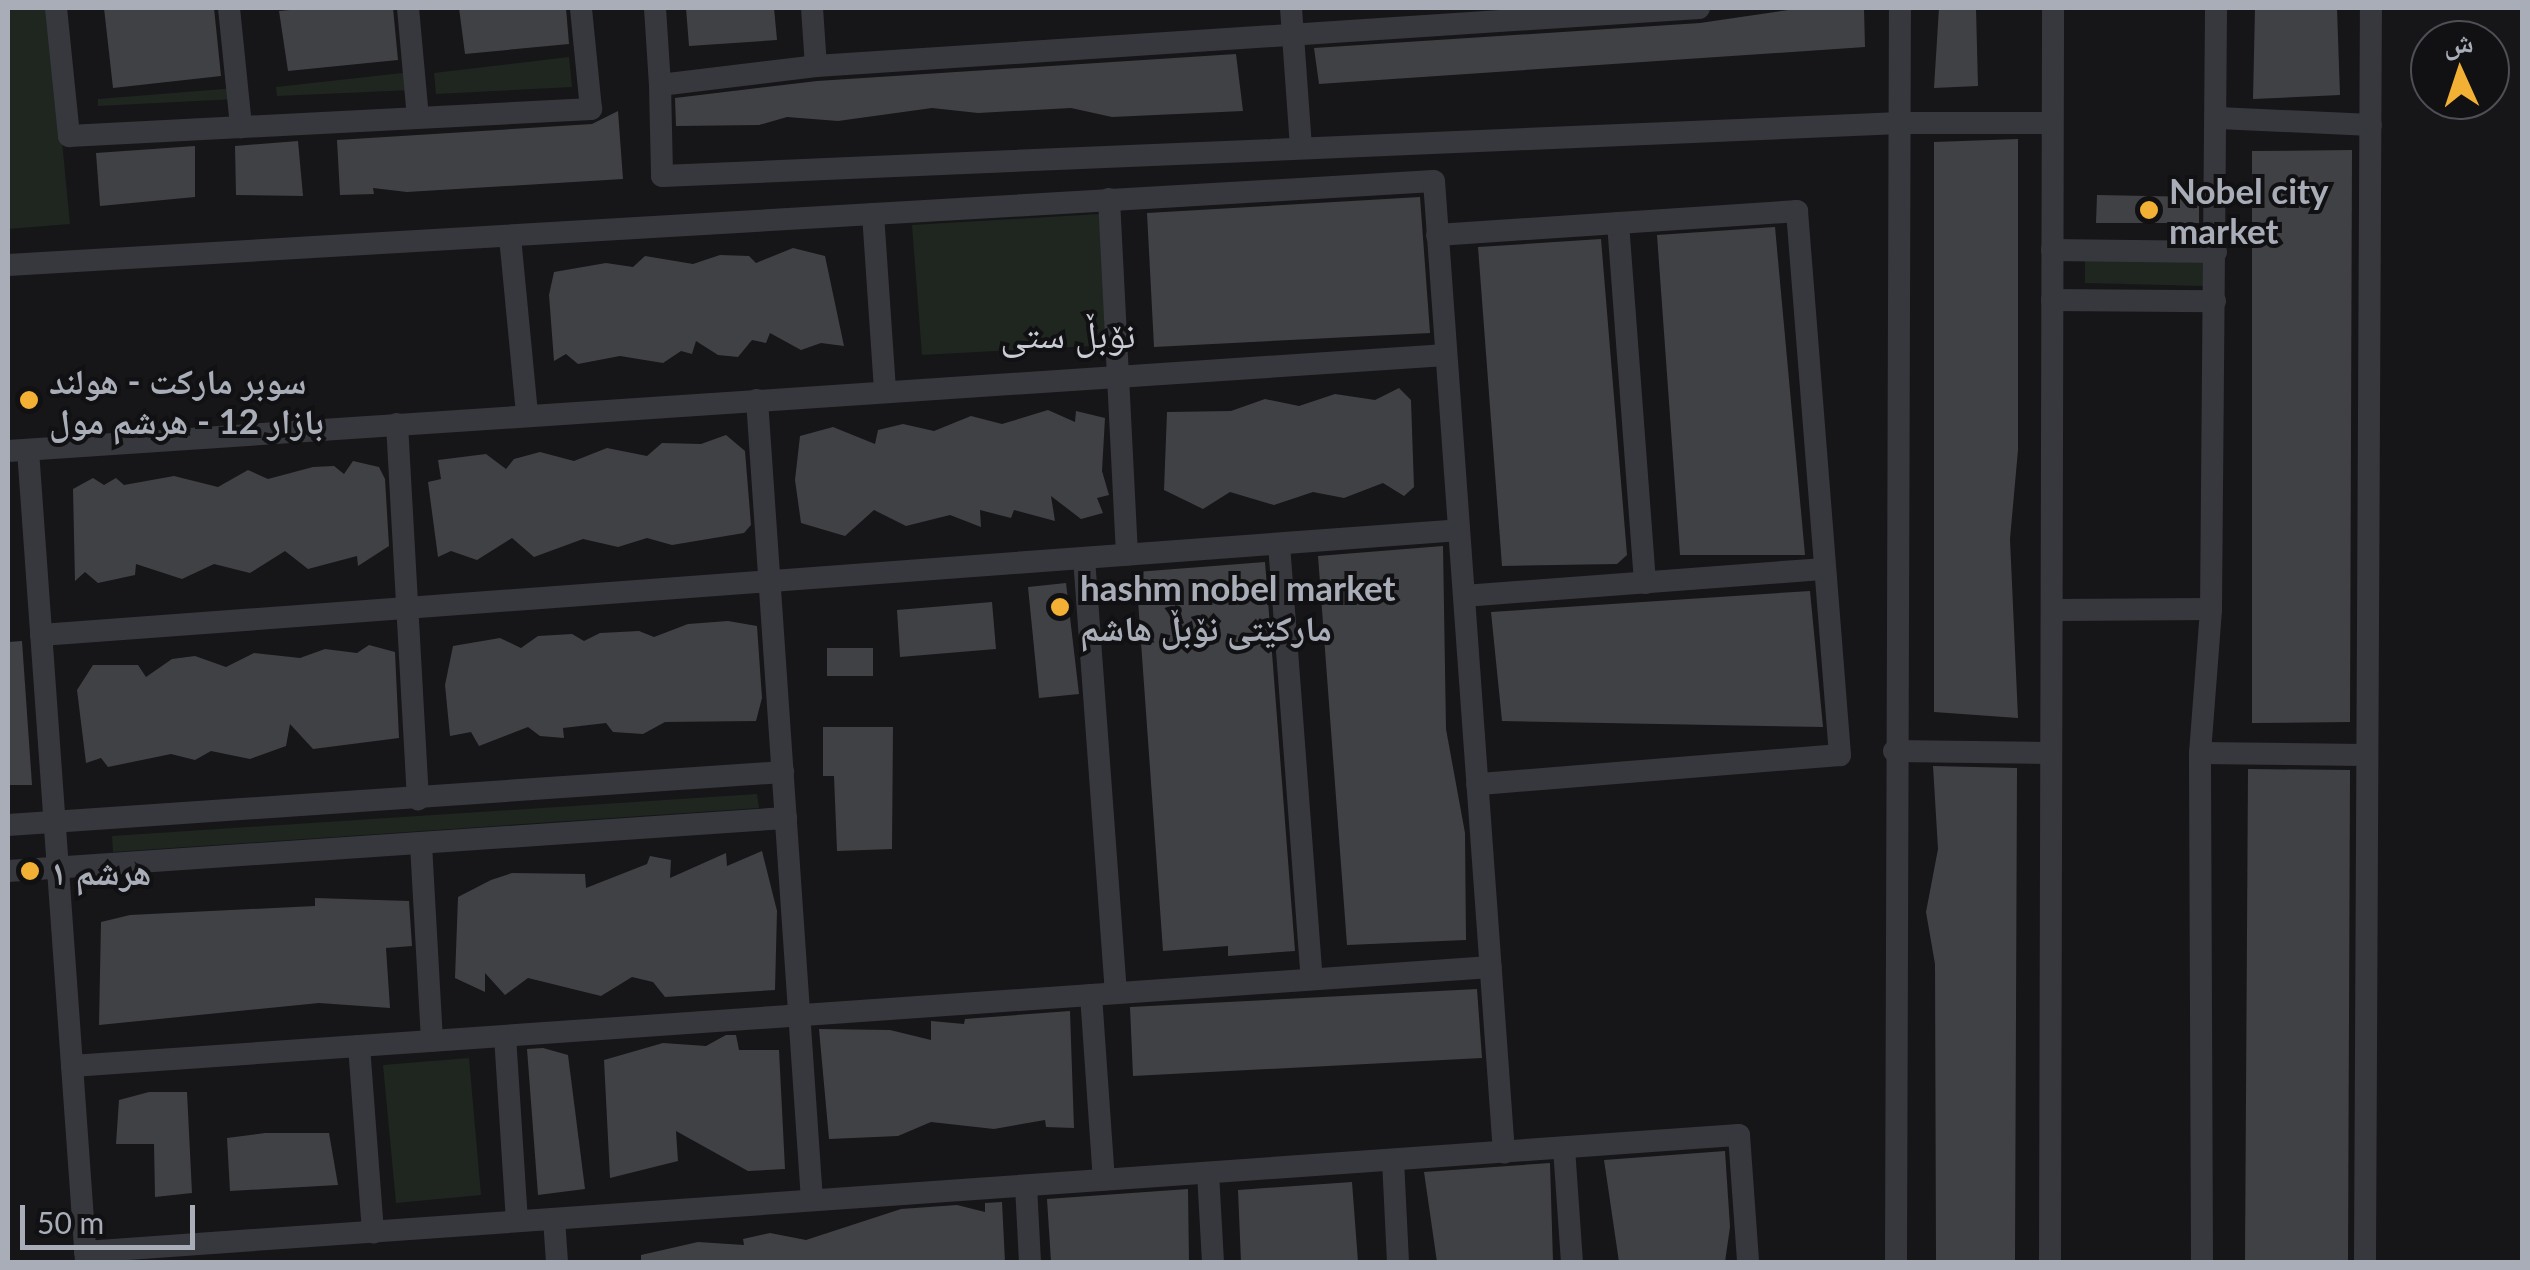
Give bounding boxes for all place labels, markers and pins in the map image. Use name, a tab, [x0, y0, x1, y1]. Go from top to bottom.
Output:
place label: Nobel city market	[2169, 169, 2329, 251]
marker: Nobel city market	[2138, 199, 2160, 221]
place label: سوبر ماركت - هولند بازار 12 - هرشم مول	[49, 359, 324, 441]
marker: سوبر ماركت - هولند بازار 12 - هرشم مول	[18, 389, 40, 411]
place label: hashm nobel market مارکێتی نۆبڵ هاشم	[1080, 566, 1396, 648]
marker: hashm nobel market مارکێتی نۆبڵ هاشم	[1049, 596, 1071, 618]
place label: هرشم ١	[50, 850, 151, 892]
marker: هرشم ١	[19, 860, 41, 882]

